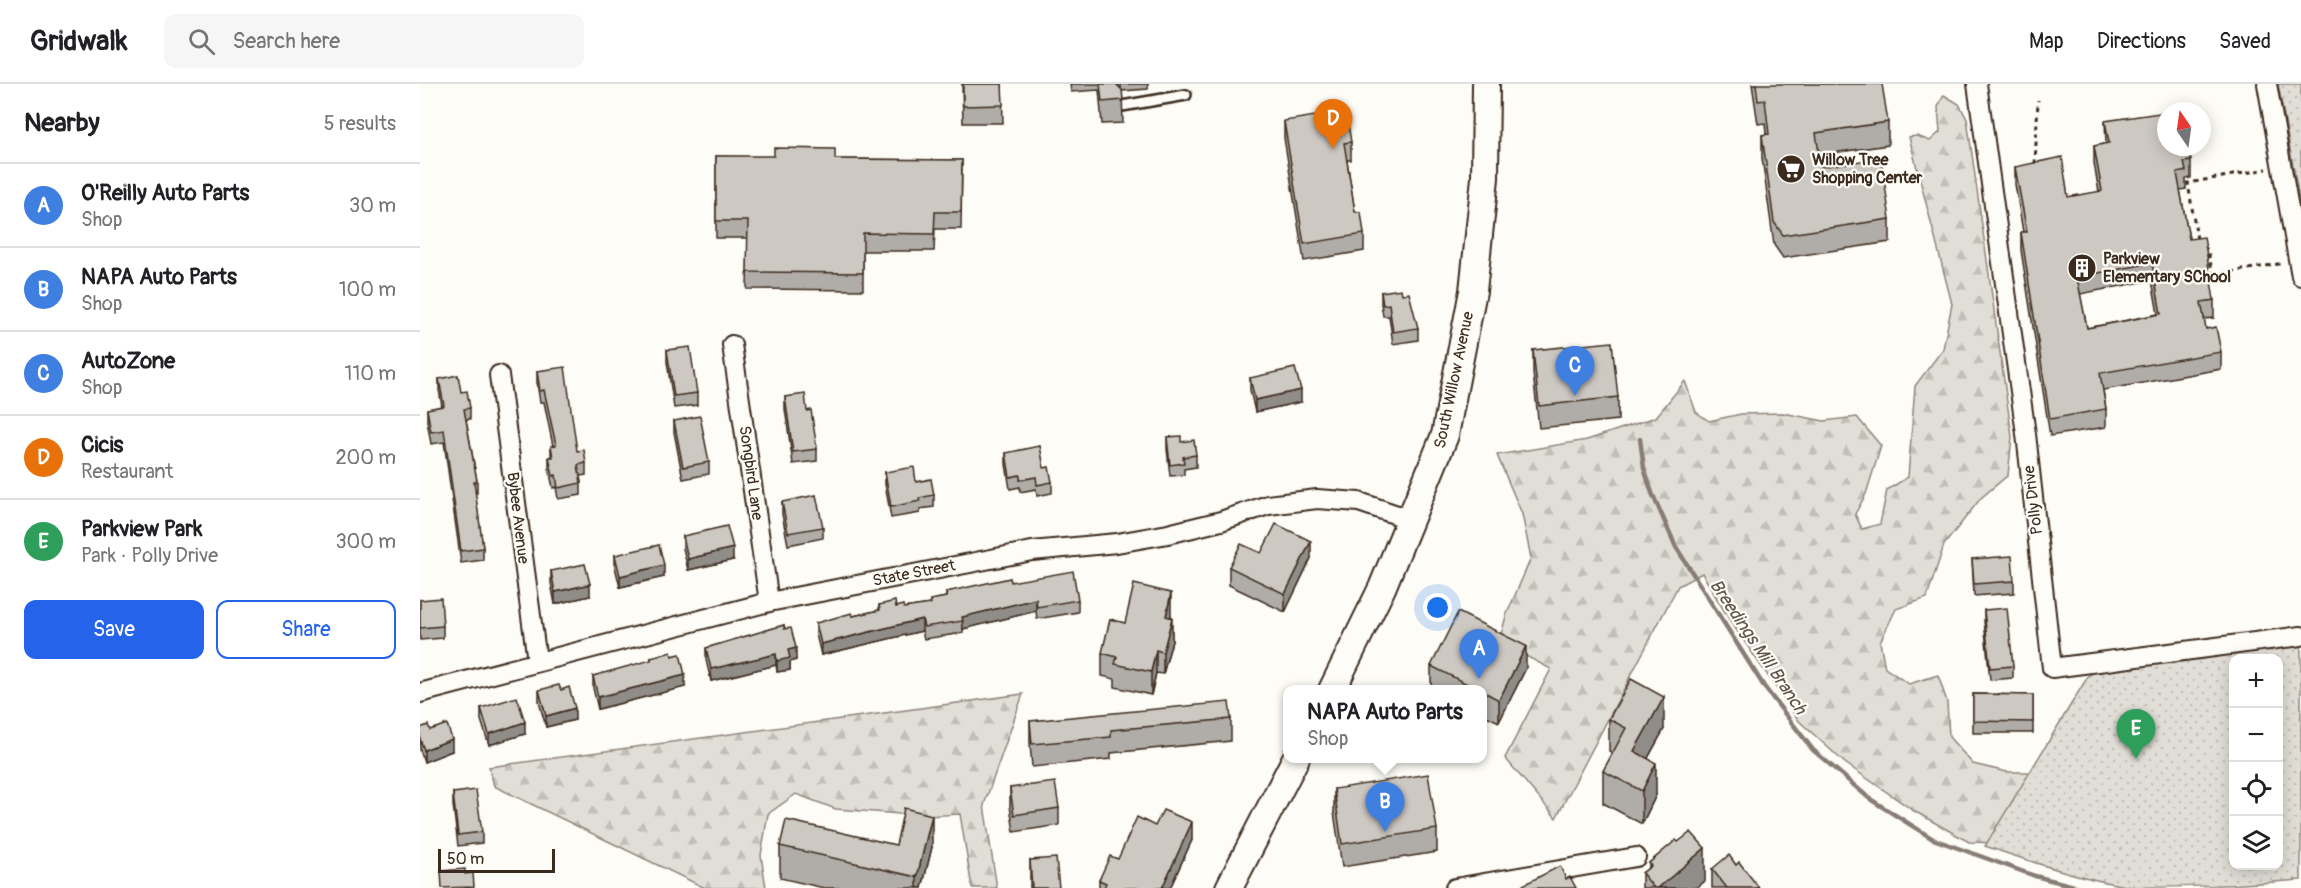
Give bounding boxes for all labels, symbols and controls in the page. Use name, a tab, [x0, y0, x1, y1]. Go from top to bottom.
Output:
search box	[164, 14, 584, 68]
text: Gridwalk	[30, 24, 128, 59]
icon: search	[185, 25, 218, 58]
text: Search here	[233, 27, 340, 55]
text: Map	[2029, 28, 2064, 55]
text: Directions	[2097, 28, 2186, 55]
text: Saved	[2219, 28, 2271, 55]
pin: D	[1314, 100, 1352, 149]
north arrow	[2157, 102, 2211, 156]
text: Nearby	[24, 107, 100, 139]
text: 5 results	[324, 111, 396, 136]
place label: Willow Tree Shopping Center	[1812, 150, 1923, 188]
supermarket icon: Willow Tree Shopping Center	[1775, 153, 1807, 185]
text: O'Reilly Auto Parts	[81, 179, 249, 207]
text: A	[37, 193, 50, 218]
text: 30 m	[349, 193, 396, 218]
text: Shop	[81, 207, 122, 232]
place label: Parkview Elementary SChool	[2103, 249, 2231, 287]
building icon: Parkview Elementary SChool	[2066, 252, 2098, 284]
text: NAPA Auto Parts	[81, 263, 237, 291]
text: B	[38, 277, 49, 302]
text: 100 m	[339, 277, 396, 302]
text: Shop	[81, 291, 122, 316]
street label: South Willow Avenue	[1430, 310, 1478, 450]
pin: C	[1556, 346, 1594, 396]
text: AutoZone	[81, 347, 175, 375]
text: C	[37, 361, 50, 386]
text: 110 m	[345, 361, 396, 386]
text: Shop	[81, 375, 122, 400]
street label: Songbird Lane	[734, 424, 768, 522]
text: Cicis	[81, 431, 123, 459]
text: D	[37, 445, 50, 470]
text: 200 m	[335, 445, 396, 470]
text: Restaurant	[81, 459, 173, 484]
street label: Polly Drive	[2019, 464, 2047, 536]
street label: Bybee Avenue	[502, 471, 534, 565]
text: Parkview Park	[81, 515, 202, 543]
text: E	[38, 529, 49, 554]
text: 300 m	[335, 529, 396, 554]
text: Park · Polly Drive	[81, 543, 218, 568]
street label: State Street	[871, 555, 958, 591]
water label: Breedings Mill Branch	[1704, 575, 1813, 720]
your location	[1423, 593, 1452, 622]
button: Save	[24, 600, 204, 659]
button: Share	[216, 600, 396, 659]
pin: A	[1460, 630, 1498, 679]
map controls	[2229, 654, 2283, 870]
button: +	[2229, 654, 2283, 708]
popup	[1283, 685, 1487, 763]
text: NAPA Auto Parts	[1307, 698, 1463, 726]
button: −	[2229, 708, 2283, 762]
pin: E	[2116, 710, 2156, 759]
text: Shop	[1307, 726, 1348, 751]
button: locate	[2229, 762, 2283, 816]
pin: B	[1366, 782, 1404, 832]
button: layers	[2229, 816, 2283, 870]
scale bar	[438, 846, 555, 874]
text: 50 m	[447, 849, 484, 869]

